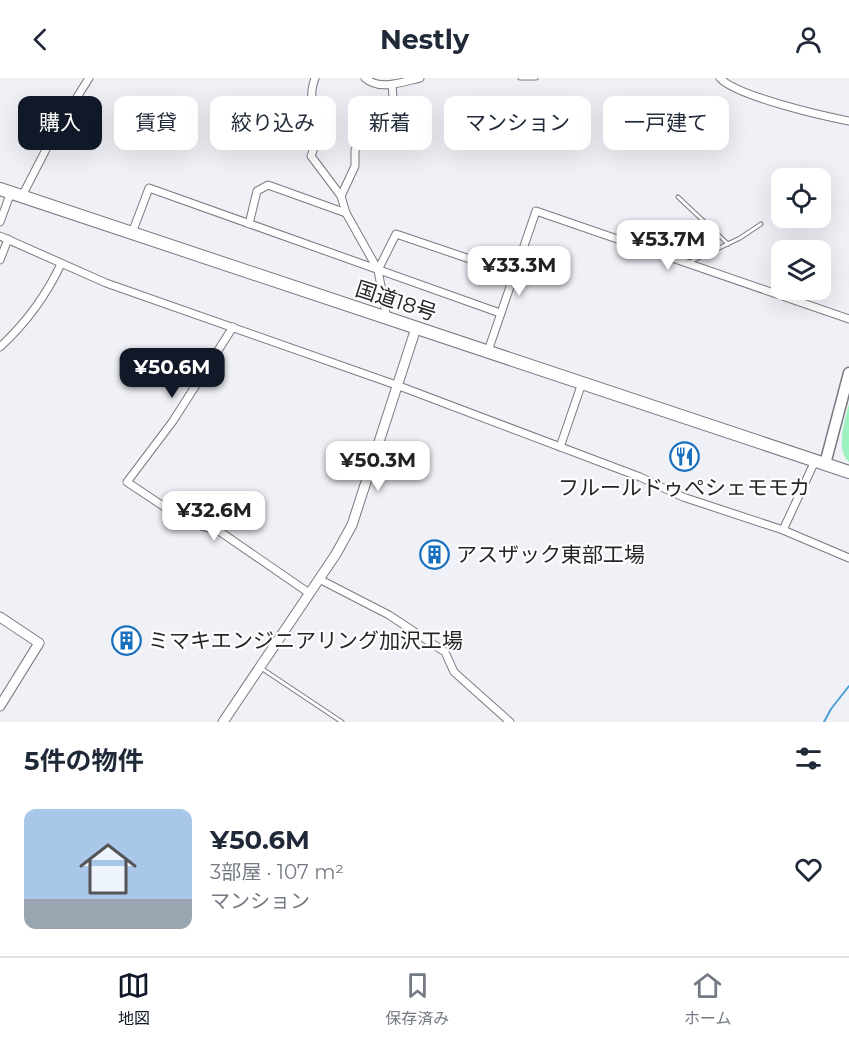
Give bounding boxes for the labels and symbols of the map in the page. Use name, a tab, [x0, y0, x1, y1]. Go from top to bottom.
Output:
pin: ¥53.7M	[619, 220, 717, 271]
pin: ¥33.3M	[470, 246, 568, 297]
street label: 国道18号	[352, 276, 440, 325]
pin: ¥50.6M	[123, 348, 221, 399]
pin: ¥50.3M	[329, 441, 427, 492]
restaurant icon: フルールドゥぺシェモモカ	[668, 441, 700, 473]
place label: フルールドゥぺシェモモカ	[558, 475, 810, 500]
pin: ¥32.6M	[165, 491, 263, 542]
building icon: アスザック東部工場	[419, 539, 451, 571]
place label: アスザック東部工場	[456, 542, 645, 567]
building icon: ミマキエンジニアリング加沢工場	[111, 625, 143, 657]
place label: ミマキエンジニアリング加沢工場	[148, 628, 463, 653]

